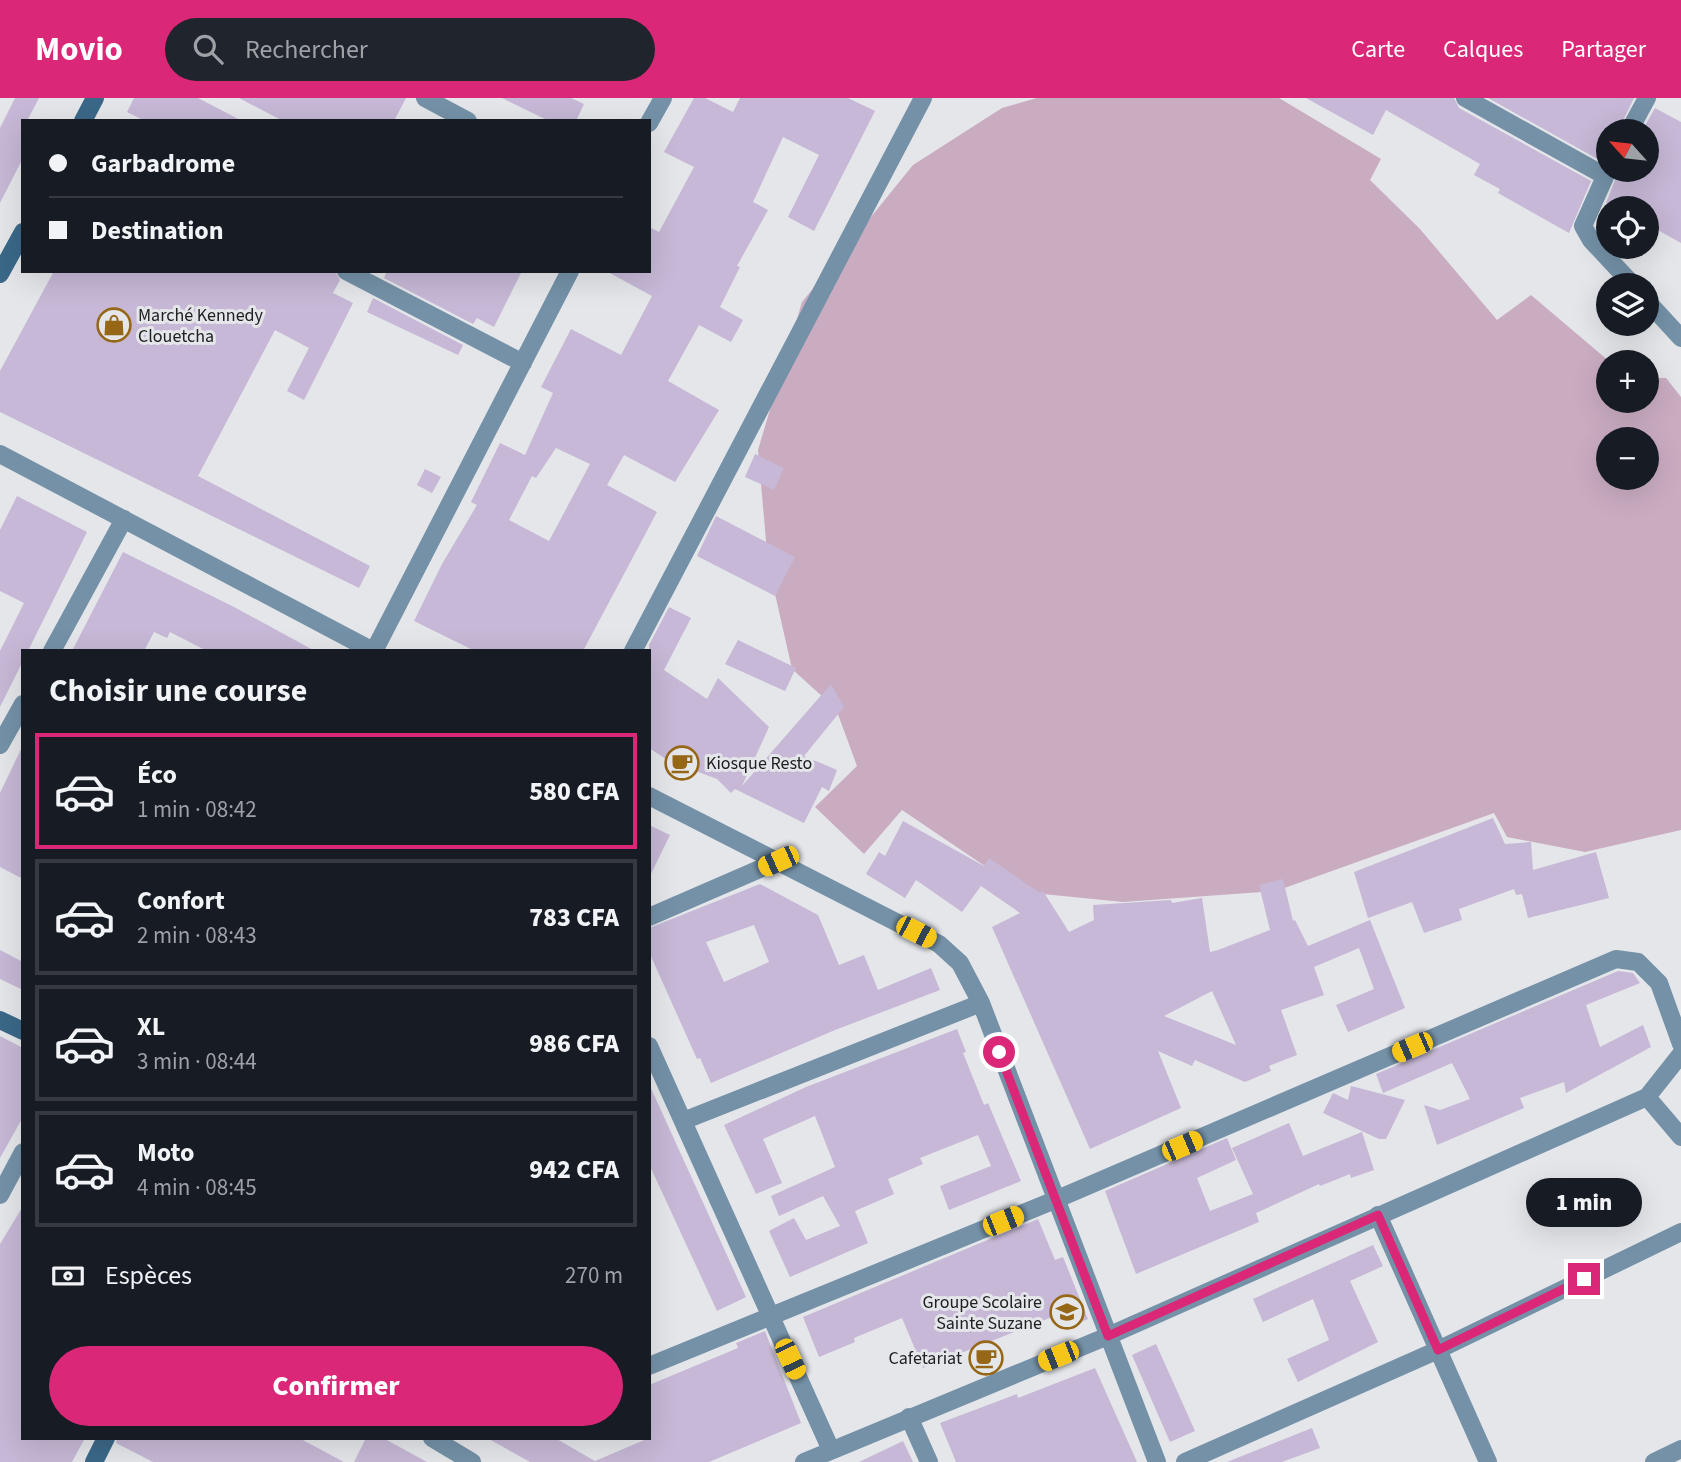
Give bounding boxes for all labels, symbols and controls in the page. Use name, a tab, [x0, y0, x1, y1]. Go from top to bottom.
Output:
search box	[165, 18, 655, 81]
text: Movio	[35, 26, 123, 73]
icon: search	[189, 30, 227, 68]
text: Rechercher	[245, 31, 368, 68]
text: Carte	[1351, 32, 1405, 67]
text: Calques	[1443, 32, 1523, 67]
text: Partager	[1561, 32, 1646, 67]
north arrow	[1596, 119, 1659, 182]
map controls	[1596, 119, 1659, 490]
text: Garbadrome	[91, 145, 235, 182]
button: locate	[1596, 196, 1659, 259]
text: Destination	[91, 212, 224, 249]
button: layers	[1596, 273, 1659, 336]
place label: Marché Kennedy Clouetcha	[138, 303, 264, 349]
shop icon: Marché Kennedy Clouetcha	[95, 306, 133, 344]
button: +	[1596, 350, 1659, 413]
button: −	[1596, 427, 1659, 490]
text: Choisir une course	[49, 668, 307, 714]
cafe icon: Kiosque Resto	[663, 744, 701, 782]
place label: Kiosque Resto	[706, 751, 812, 776]
text: Éco	[137, 756, 177, 793]
icon: car	[53, 760, 116, 823]
text: 580 CFA	[529, 773, 619, 810]
text: 1 min · 08:42	[137, 793, 257, 826]
car	[755, 843, 802, 879]
text: Confort	[137, 882, 225, 919]
icon: car	[53, 886, 116, 949]
text: 783 CFA	[529, 899, 619, 936]
car	[893, 913, 940, 951]
text: 2 min · 08:43	[137, 919, 257, 952]
text: XL	[137, 1008, 165, 1045]
icon: car	[53, 1012, 116, 1075]
text: 986 CFA	[529, 1025, 619, 1062]
car	[1389, 1029, 1436, 1065]
route start	[983, 1036, 1015, 1068]
text: 3 min · 08:44	[137, 1045, 257, 1078]
car	[1159, 1128, 1206, 1164]
text: Moto	[137, 1134, 194, 1171]
icon: car	[53, 1138, 116, 1201]
text: 942 CFA	[529, 1151, 619, 1188]
text: 4 min · 08:45	[137, 1171, 257, 1204]
callout: 1 min	[1526, 1178, 1642, 1226]
text: 1 min	[1556, 1186, 1612, 1219]
car	[980, 1203, 1027, 1239]
icon: cash	[49, 1257, 87, 1295]
text: Espèces	[105, 1257, 192, 1294]
text: 270 m	[565, 1259, 623, 1292]
route end	[1568, 1263, 1600, 1295]
place label: Groupe Scolaire Sainte Suzane	[922, 1290, 1042, 1336]
school or university icon: Groupe Scolaire Sainte Suzane	[1048, 1293, 1086, 1331]
car	[772, 1336, 809, 1382]
car	[1035, 1338, 1082, 1374]
cafe icon: Cafetariat	[967, 1339, 1005, 1377]
button: Confirmer	[49, 1346, 623, 1426]
place label: Cafetariat	[888, 1346, 962, 1371]

